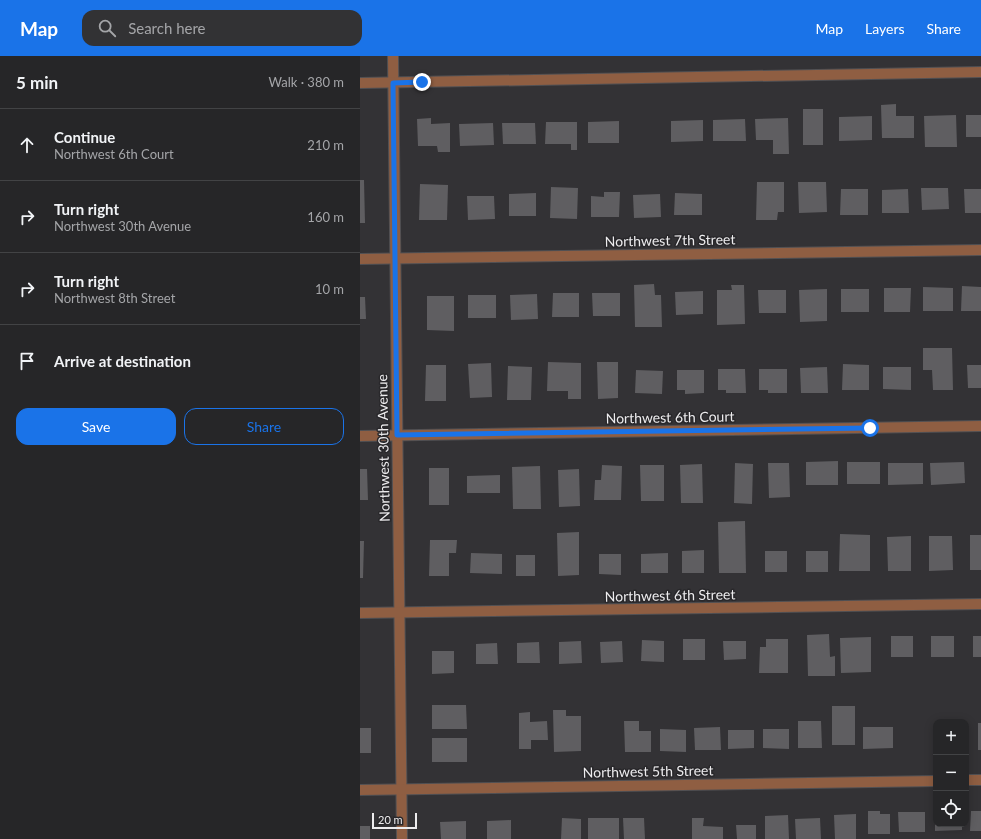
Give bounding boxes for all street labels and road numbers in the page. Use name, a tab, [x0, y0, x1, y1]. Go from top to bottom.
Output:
street label: Northwest 7th Street	[605, 230, 735, 250]
street label: Northwest 30th Avenue	[373, 374, 393, 522]
street label: Northwest 6th Court	[605, 407, 735, 427]
street label: Northwest 6th Street	[605, 585, 735, 605]
street label: Northwest 5th Street	[583, 761, 713, 781]

